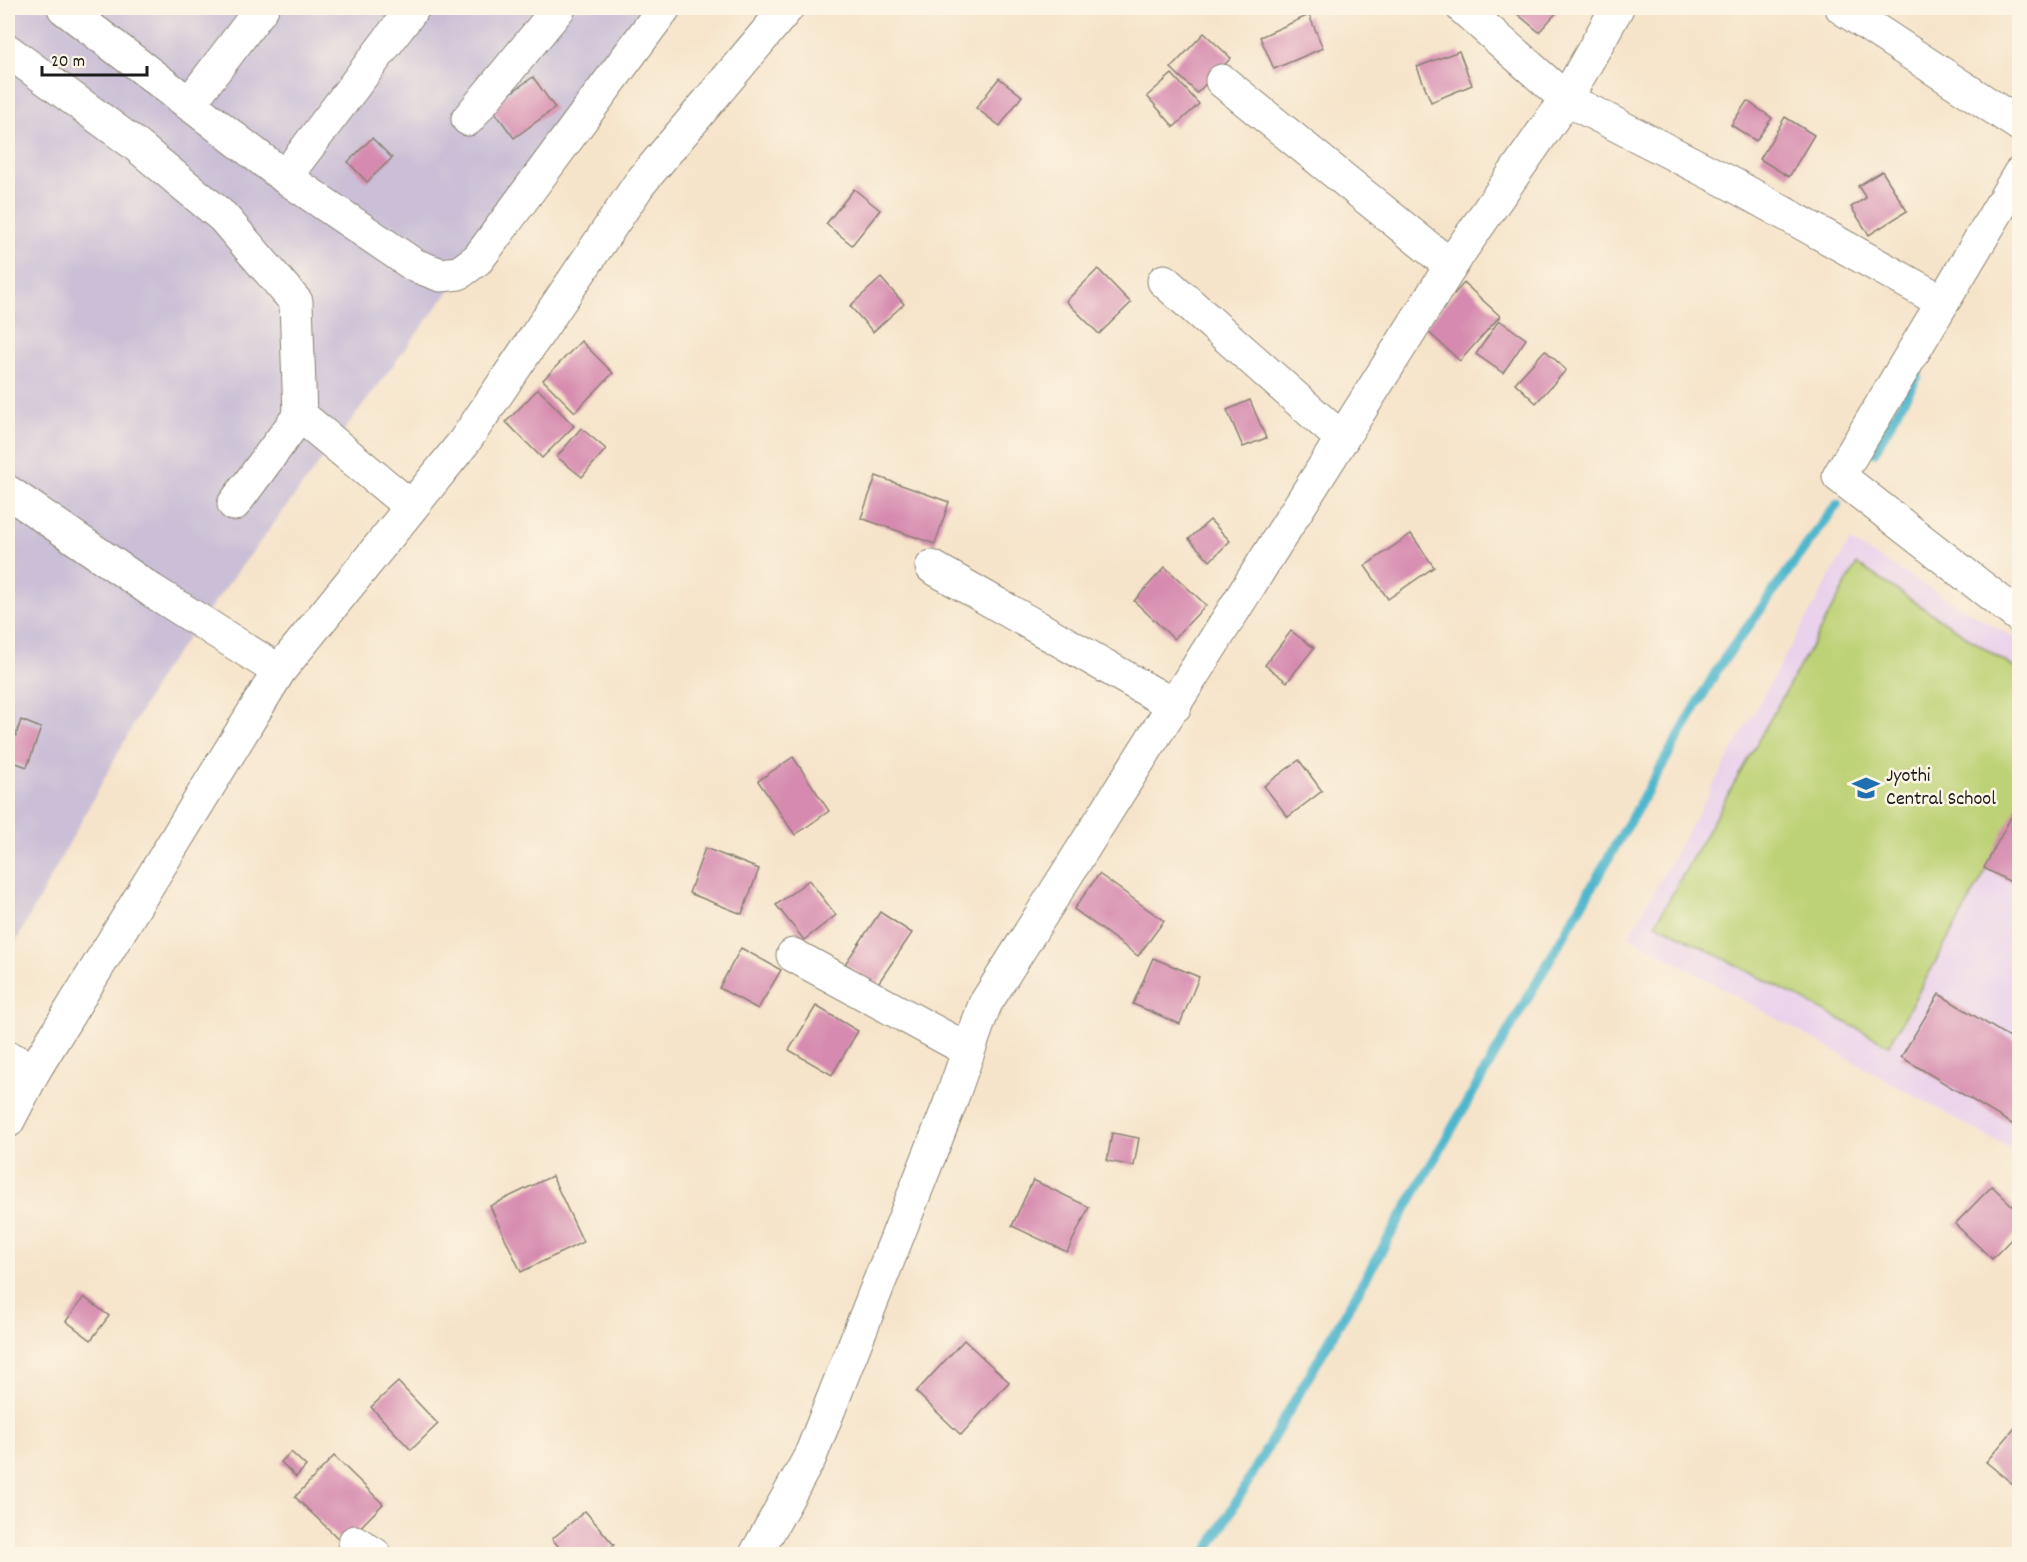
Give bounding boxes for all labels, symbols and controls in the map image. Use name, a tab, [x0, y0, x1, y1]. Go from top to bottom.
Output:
scale bar	[42, 39, 147, 77]
text: 20 m	[51, 50, 85, 75]
place label: Jyothi Central School	[1886, 763, 1996, 814]
school or university icon: Jyothi Central School	[1851, 773, 1881, 803]

